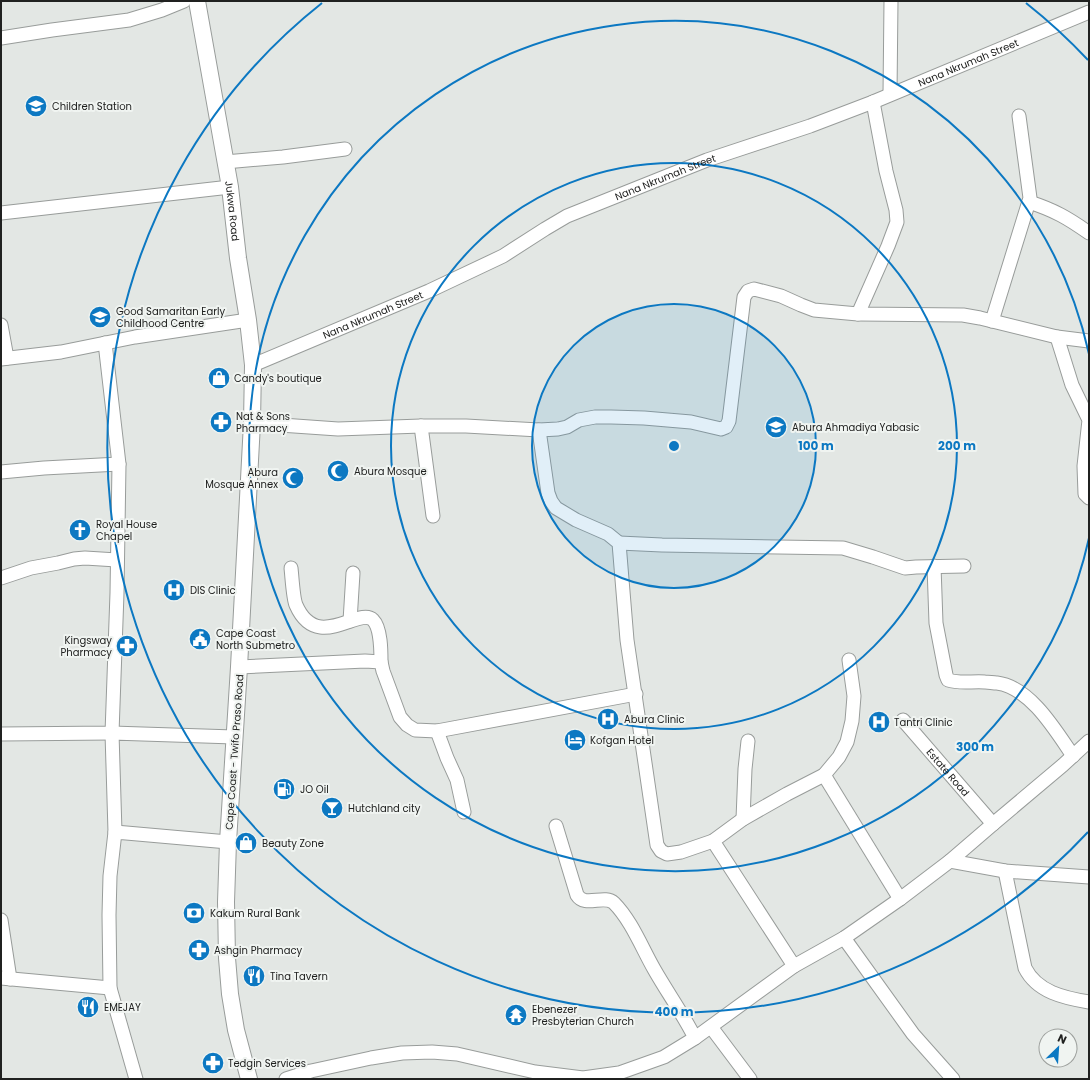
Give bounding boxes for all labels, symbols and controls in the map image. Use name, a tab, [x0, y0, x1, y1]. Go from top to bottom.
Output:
street label: Nana Nkrumah Street	[916, 35, 1021, 90]
school or university icon: Children Station	[23, 93, 49, 119]
place label: Children Station	[52, 99, 132, 114]
street label: Nana Nkrumah Street	[613, 151, 718, 204]
street label: Jukwa Road	[221, 180, 243, 242]
street label: Nana Nkrumah Street	[321, 287, 426, 343]
school or university icon: Good Samaritan Early Childhood Centre	[87, 304, 113, 330]
place label: Good Samaritan Early Childhood Centre	[116, 304, 225, 331]
shop icon: Candy's boutique	[206, 365, 232, 391]
place label: Candy's boutique	[234, 371, 322, 386]
pharmacy icon: Nat & Sons Pharmacy	[208, 409, 234, 435]
place label: Nat & Sons Pharmacy	[236, 409, 290, 436]
school or university icon: Abura Ahmadiya Yabasic	[763, 414, 789, 440]
place label: Abura Ahmadiya Yabasic	[792, 420, 919, 435]
text: 100 m	[798, 437, 834, 454]
text: 200 m	[938, 437, 976, 454]
centre of rings	[667, 439, 681, 453]
mosque icon: Abura Mosque	[325, 458, 351, 484]
place label: Abura Mosque	[354, 464, 427, 479]
place label: Abura Mosque Annex	[205, 465, 278, 492]
mosque icon: Abura Mosque Annex	[280, 465, 306, 491]
church icon: Royal House Chapel	[67, 517, 93, 543]
place label: Royal House Chapel	[96, 517, 157, 544]
hospital icon: DIS Clinic	[161, 577, 187, 603]
place label: DIS Clinic	[190, 583, 236, 598]
public building icon: Cape Coast North Submetro	[187, 626, 213, 652]
place label: Cape Coast North Submetro	[216, 626, 295, 653]
place label: Kingsway Pharmacy	[61, 633, 112, 660]
pharmacy icon: Kingsway Pharmacy	[114, 633, 140, 659]
street label: Cape Coast - Twifo Praso Road	[222, 674, 247, 830]
hospital icon: Abura Clinic	[595, 706, 621, 732]
hospital icon: Tantri Clinic	[866, 709, 892, 735]
place label: Abura Clinic	[624, 712, 685, 727]
place label: Tantri Clinic	[894, 715, 953, 730]
hotel icon: Kofgan Hotel	[562, 727, 588, 753]
place label: Kofgan Hotel	[590, 733, 654, 748]
text: 300 m	[956, 738, 994, 755]
street label: Estate Road	[923, 745, 973, 800]
fuel station icon: JO Oil	[271, 776, 297, 802]
place label: JO Oil	[300, 782, 329, 797]
bar icon: Hutchland city	[319, 795, 345, 821]
place label: Hutchland city	[348, 801, 421, 816]
shop icon: Beauty Zone	[233, 830, 259, 856]
place label: Beauty Zone	[262, 836, 324, 851]
bank icon: Kakum Rural Bank	[181, 900, 207, 926]
place label: Kakum Rural Bank	[210, 906, 301, 921]
pharmacy icon: Ashgin Pharmacy	[186, 937, 212, 963]
place label: Ashgin Pharmacy	[214, 943, 302, 958]
restaurant icon: Tina Tavern	[241, 963, 267, 989]
place label: Tina Tavern	[270, 969, 328, 984]
restaurant icon: EMEJAY	[75, 994, 101, 1020]
place label: EMEJAY	[104, 1000, 141, 1015]
temple icon: Ebenezer Presbyterian Church	[503, 1002, 529, 1028]
place label: Ebenezer Presbyterian Church	[532, 1002, 634, 1029]
text: 400 m	[654, 1003, 694, 1020]
north arrow	[1038, 1028, 1078, 1068]
text: N	[1055, 1030, 1069, 1048]
pharmacy icon: Tedgin Services	[200, 1050, 226, 1076]
place label: Tedgin Services	[228, 1056, 306, 1071]

